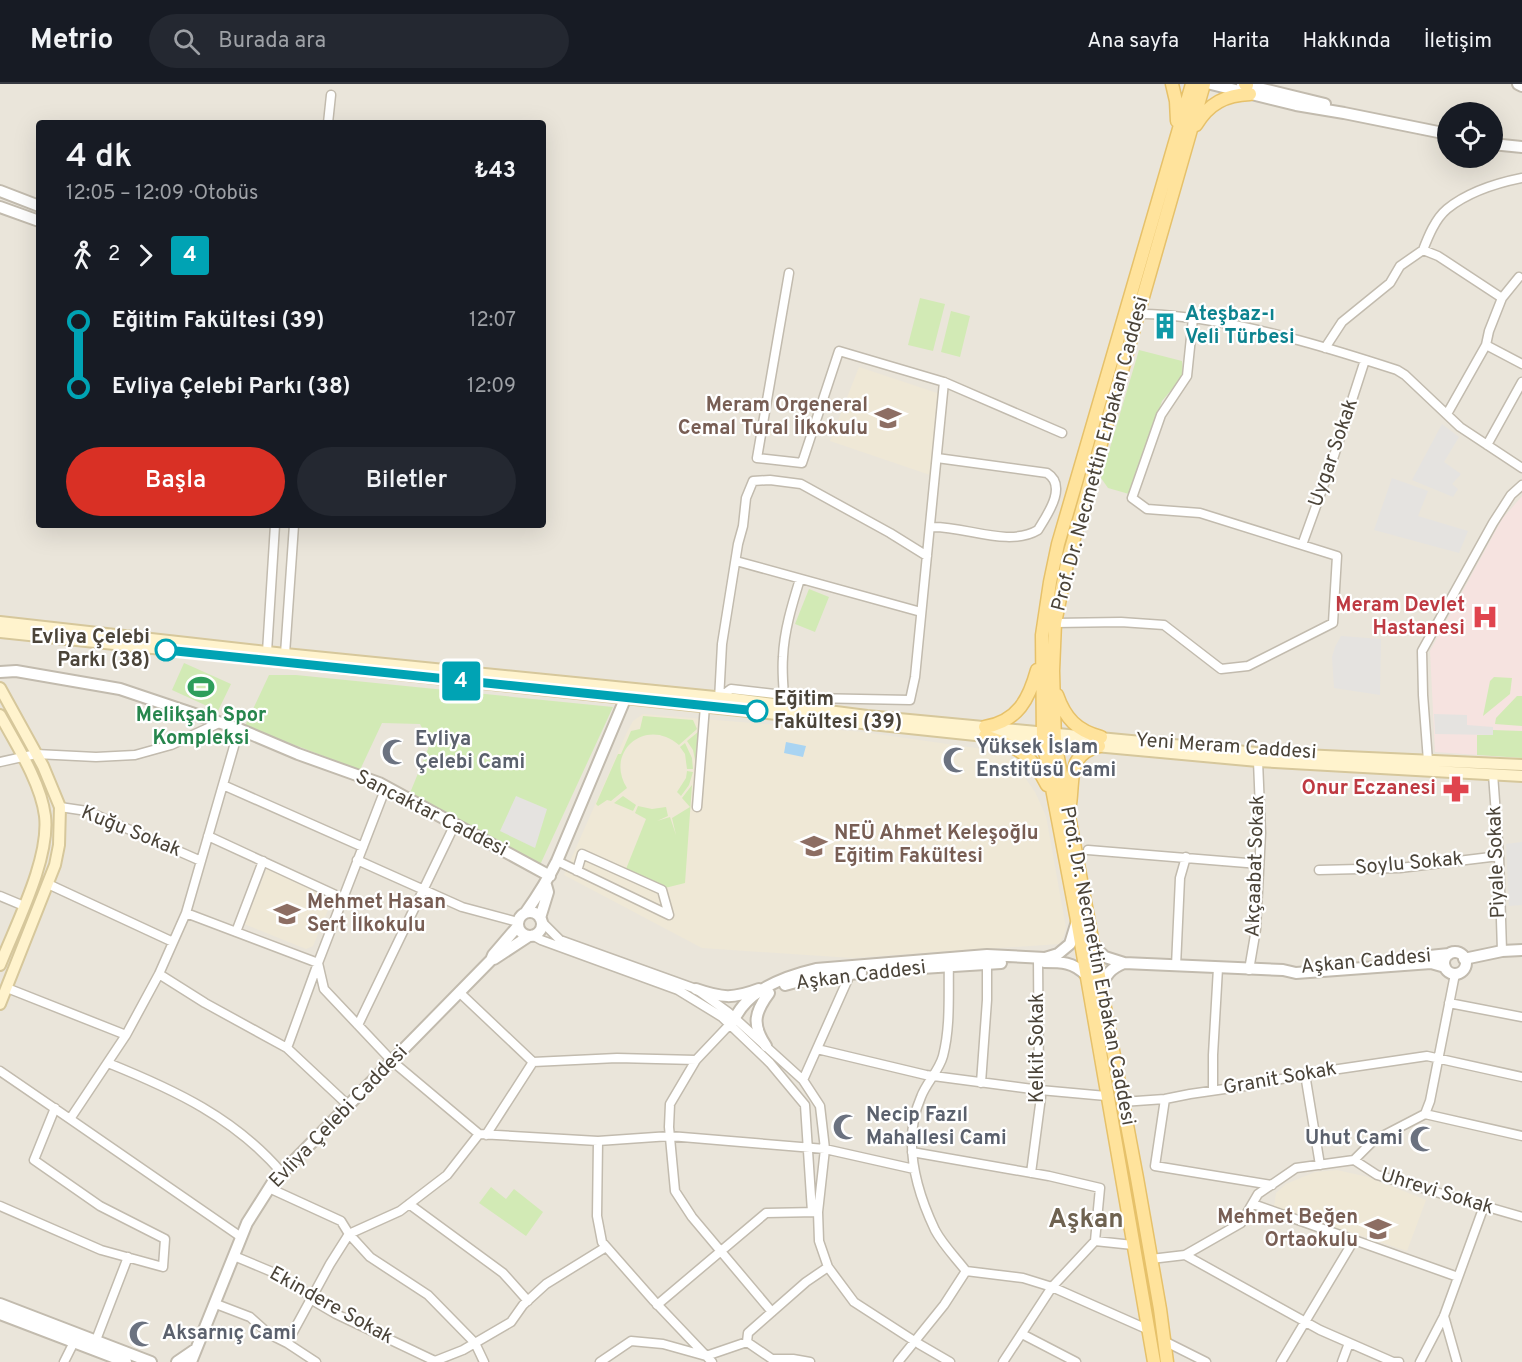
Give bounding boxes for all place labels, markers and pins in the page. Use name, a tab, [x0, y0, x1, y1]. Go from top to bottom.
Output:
place label: Ateşbaz-ı Veli Türbesi	[1185, 302, 1295, 351]
building icon: Ateşbaz-ı Veli Türbesi	[1150, 311, 1180, 341]
place label: Meram Orgeneral Cemal Tural İlkokulu	[678, 393, 868, 442]
school or university icon: Meram Orgeneral Cemal Tural İlkokulu	[873, 403, 903, 433]
place label: Meram Devlet Hastanesi	[1335, 593, 1465, 642]
hospital icon: Meram Devlet Hastanesi	[1470, 602, 1500, 632]
place label: Evliya Çelebi Parkı (38)	[31, 625, 150, 674]
marker: Evliya Çelebi Parkı (38)	[155, 639, 177, 661]
sports icon: Melikşah Spor Kompleksi	[186, 672, 216, 702]
place label: Eğitim Fakültesi (39)	[774, 687, 902, 736]
marker: Eğitim Fakültesi (39)	[746, 700, 768, 722]
place label: Melikşah Spor Kompleksi	[136, 703, 267, 752]
place label: Evliya Çelebi Cami	[415, 727, 525, 776]
place label: Yüksek İslam Enstitüsü Cami	[976, 733, 1116, 784]
mosque icon: Evliya Çelebi Cami	[380, 737, 410, 767]
mosque icon: Yüksek İslam Enstitüsü Cami	[941, 745, 971, 775]
pharmacy icon: Onur Eczanesi	[1441, 774, 1471, 804]
place label: Onur Eczanesi	[1302, 776, 1436, 802]
place label: NEÜ Ahmet Keleşoğlu Eğitim Fakültesi	[834, 820, 1039, 870]
school or university icon: NEÜ Ahmet Keleşoğlu Eğitim Fakültesi	[799, 831, 829, 861]
place label: Mehmet Hasan Sert İlkokulu	[307, 890, 446, 939]
school or university icon: Mehmet Hasan Sert İlkokulu	[272, 899, 302, 929]
place label: Necip Fazıl Mahallesi Cami	[866, 1103, 1007, 1152]
mosque icon: Necip Fazıl Mahallesi Cami	[831, 1112, 861, 1142]
mosque icon: Uhut Cami	[1408, 1124, 1438, 1154]
place label: Uhut Cami	[1305, 1126, 1403, 1152]
place label: Mehmet Beğen Ortaokulu	[1217, 1205, 1358, 1254]
school or university icon: Mehmet Beğen Ortaokulu	[1363, 1214, 1393, 1244]
mosque icon: Aksarnıç Cami	[127, 1319, 157, 1349]
place label: Aksarnıç Cami	[162, 1321, 297, 1347]

